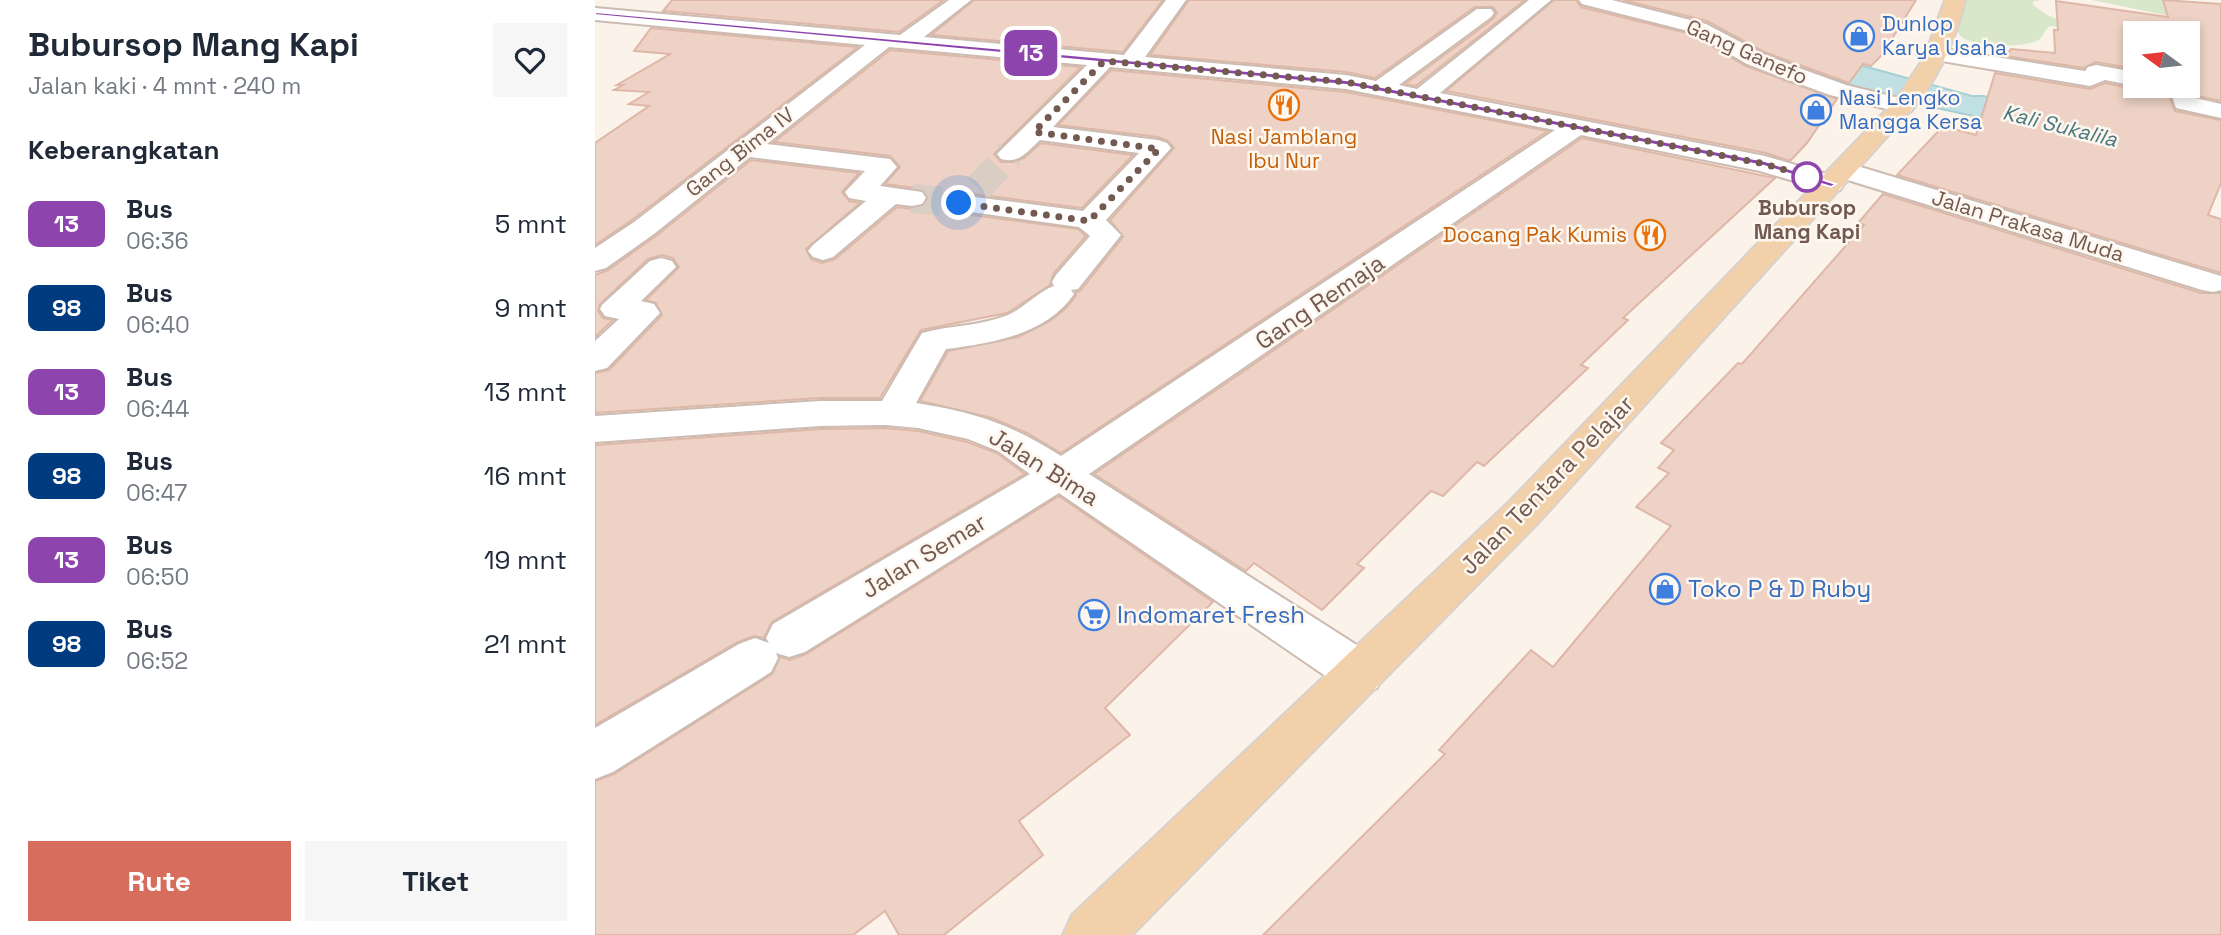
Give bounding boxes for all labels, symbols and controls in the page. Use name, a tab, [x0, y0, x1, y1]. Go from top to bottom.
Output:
place label: Dunlop Karya Usaha	[1882, 10, 2007, 61]
street label: Gang Ganefo	[1682, 13, 1812, 90]
shop icon: Dunlop Karya Usaha	[1842, 19, 1876, 53]
north arrow	[2123, 21, 2200, 98]
map controls	[2123, 21, 2200, 98]
button: heart	[493, 23, 567, 97]
text: Bubursop Mang Kapi	[28, 24, 359, 66]
line badge: 13	[999, 30, 1062, 76]
text: 13	[1018, 37, 1044, 68]
text: Jalan kaki · 4 mnt · 240 m	[28, 71, 301, 101]
place label: Nasi Lengko Mangga Kersa	[1839, 84, 1982, 135]
restaurant icon: Nasi Jamblang Ibu Nur	[1267, 88, 1301, 122]
shop icon: Nasi Lengko Mangga Kersa	[1799, 93, 1833, 127]
water label: Kali Sukalila	[2000, 98, 2121, 153]
street label: Gang Bima IV	[680, 101, 799, 202]
place label: Nasi Jamblang Ibu Nur	[1211, 123, 1357, 174]
text: Keberangkatan	[28, 133, 220, 167]
marker: Bubursop Mang Kapi	[1792, 162, 1822, 192]
street label: Jalan Prakasa Muda	[1929, 183, 2128, 268]
your location	[941, 185, 976, 220]
text: Bus	[126, 192, 173, 226]
place label: Bubursop Mang Kapi	[1754, 194, 1860, 245]
text: 5 mnt	[495, 207, 567, 241]
text: 13	[54, 208, 79, 239]
restaurant icon: Docang Pak Kumis	[1633, 218, 1667, 252]
place label: Docang Pak Kumis	[1443, 221, 1627, 248]
text: 06:36	[126, 226, 189, 256]
street label: Gang Remaja	[1249, 247, 1391, 356]
text: Bus	[126, 276, 173, 310]
text: 9 mnt	[495, 291, 567, 325]
text: 98	[52, 292, 81, 323]
text: 06:40	[126, 310, 190, 340]
text: Bus	[126, 360, 173, 394]
text: 13 mnt	[484, 375, 567, 409]
text: 13	[54, 376, 79, 407]
street label: Jalan Tentara Pelajar	[1453, 388, 1640, 581]
text: 06:44	[126, 394, 189, 424]
street label: Jalan Bima	[983, 421, 1105, 513]
text: Bus	[126, 444, 173, 478]
text: 16 mnt	[484, 459, 567, 493]
text: 98	[52, 460, 81, 491]
text: 06:47	[126, 478, 187, 508]
street label: Jalan Semar	[856, 506, 992, 605]
text: Bus	[126, 528, 173, 562]
text: 19 mnt	[484, 543, 567, 577]
text: 13	[54, 544, 79, 575]
text: 06:50	[126, 562, 189, 592]
shop icon: Toko P & D Ruby	[1648, 572, 1682, 606]
place label: Toko P & D Ruby	[1688, 573, 1871, 604]
supermarket icon: Indomaret Fresh	[1077, 598, 1111, 632]
place label: Indomaret Fresh	[1117, 599, 1305, 630]
text: Bus	[126, 612, 173, 646]
text: 21 mnt	[484, 627, 567, 661]
text: 98	[52, 628, 81, 659]
text: 06:52	[126, 646, 188, 676]
button: Rute	[28, 841, 291, 921]
button: Tiket	[305, 841, 567, 921]

